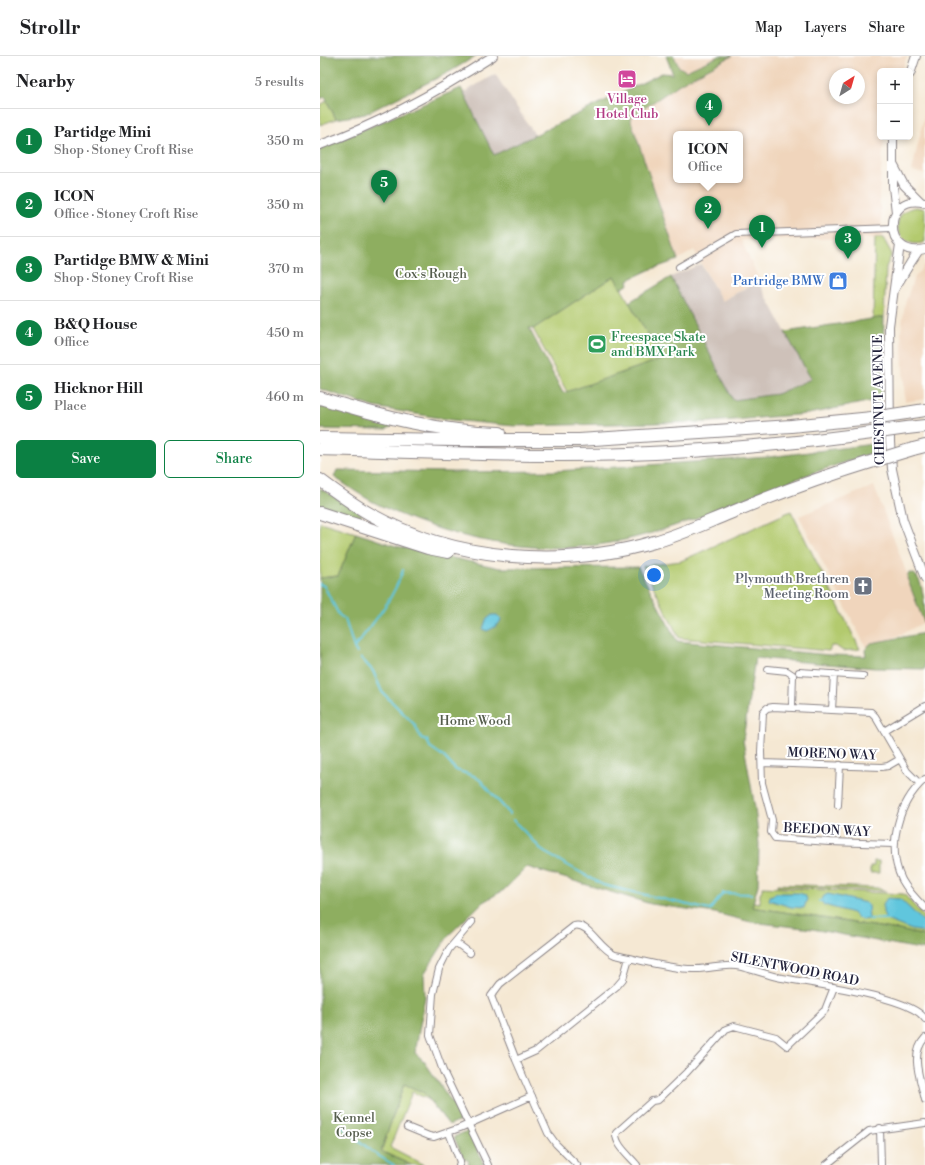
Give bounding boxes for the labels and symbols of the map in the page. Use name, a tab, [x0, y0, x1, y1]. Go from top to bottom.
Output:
hotel icon: Village Hotel Club	[616, 68, 638, 90]
north arrow	[829, 68, 865, 104]
place label: Village Hotel Club	[596, 91, 658, 122]
pin: 4	[696, 93, 722, 126]
pin: 5	[371, 170, 397, 203]
pin: 2	[695, 196, 721, 229]
pin: 1	[749, 215, 775, 248]
pin: 3	[835, 226, 861, 259]
park label: Cox's Rough	[395, 266, 467, 282]
shop icon: Partridge BMW	[827, 270, 849, 292]
place label: Partridge BMW	[733, 273, 825, 289]
place label: Freespace Skate and BMX Park	[611, 329, 706, 360]
sports icon: Freespace Skate and BMX Park	[586, 333, 608, 355]
street label: CHESTNUT AVENUE	[870, 335, 888, 465]
your location	[644, 565, 664, 585]
place label: Plymouth Brethren Meeting Room	[735, 571, 850, 602]
church icon: Plymouth Brethren Meeting Room	[852, 575, 874, 597]
park label: Home Wood	[439, 713, 511, 729]
street label: MORENO WAY	[787, 744, 879, 764]
street label: BEEDON WAY	[782, 820, 872, 840]
street label: SILENTWOOD ROAD	[729, 949, 861, 989]
park label: Kennel Copse	[333, 1110, 375, 1141]

